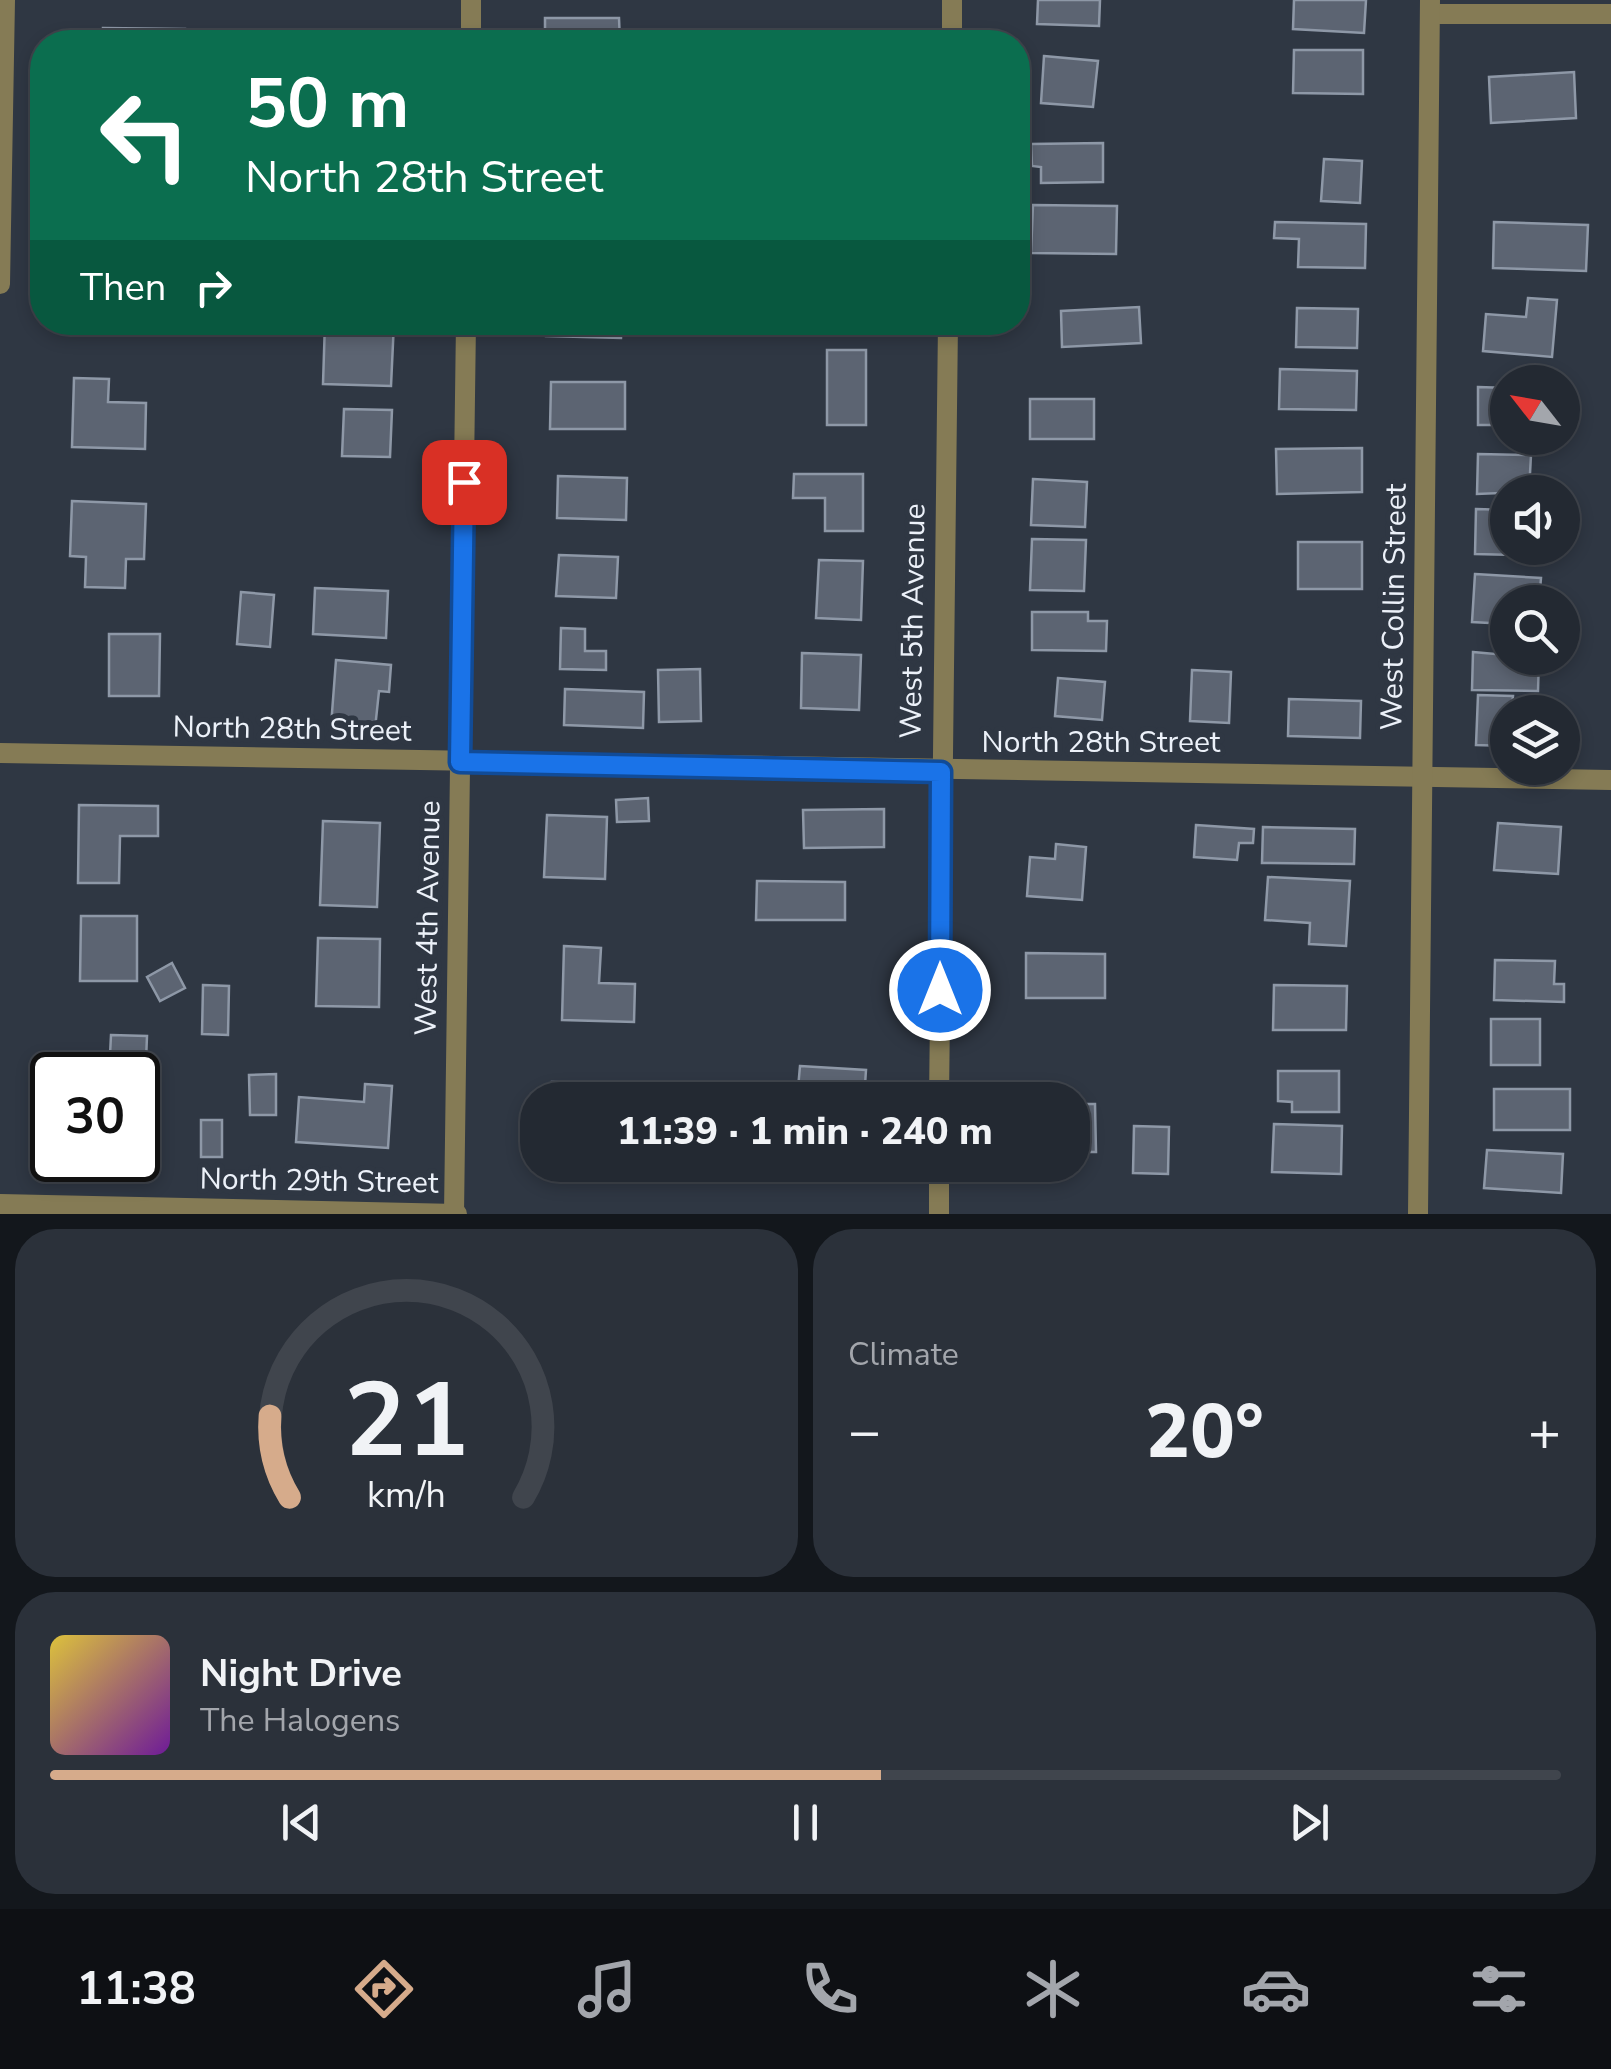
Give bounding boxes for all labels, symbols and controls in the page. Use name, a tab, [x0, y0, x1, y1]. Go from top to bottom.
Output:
text: 50 m	[245, 56, 409, 152]
icon: left	[80, 70, 210, 200]
text: North 28th Street	[245, 147, 603, 208]
icon: right	[186, 260, 241, 315]
text: Then	[80, 262, 166, 313]
north arrow	[1490, 365, 1580, 455]
map controls	[1490, 365, 1580, 785]
pin	[422, 440, 507, 525]
icon: arrive	[437, 455, 492, 510]
button: sound	[1490, 475, 1580, 565]
street label: West Collin Street	[1371, 483, 1417, 731]
street label: West 5th Avenue	[890, 503, 936, 739]
button: search	[1490, 585, 1580, 675]
button: layers	[1490, 695, 1580, 785]
street label: North 28th Street	[172, 706, 412, 752]
street label: North 28th Street	[982, 722, 1221, 763]
street label: West 4th Avenue	[405, 800, 451, 1036]
position arrow	[888, 938, 992, 1042]
speed limit sign: 30	[30, 1052, 160, 1182]
text: 11:39 · 1 min · 240 m	[617, 1106, 993, 1157]
street label: North 29th Street	[199, 1158, 439, 1204]
text: Climate	[848, 1333, 959, 1376]
text: 21	[344, 1350, 469, 1492]
text: 20°	[1145, 1381, 1264, 1483]
text: −	[848, 1394, 881, 1469]
text: +	[1528, 1394, 1561, 1469]
text: km/h	[367, 1471, 446, 1520]
text: Night Drive	[200, 1648, 402, 1699]
text: The Halogens	[200, 1699, 400, 1742]
icon: previous	[274, 1795, 329, 1850]
icon: pause	[778, 1795, 833, 1850]
icon: next	[1282, 1795, 1337, 1850]
icon: directions	[349, 1954, 419, 2024]
icon: music	[572, 1954, 642, 2024]
icon: phone	[795, 1954, 865, 2024]
icon: climate	[1018, 1954, 1088, 2024]
icon: car	[1241, 1954, 1311, 2024]
icon: filters	[1464, 1954, 1534, 2024]
text: 11:38	[77, 1959, 196, 2020]

